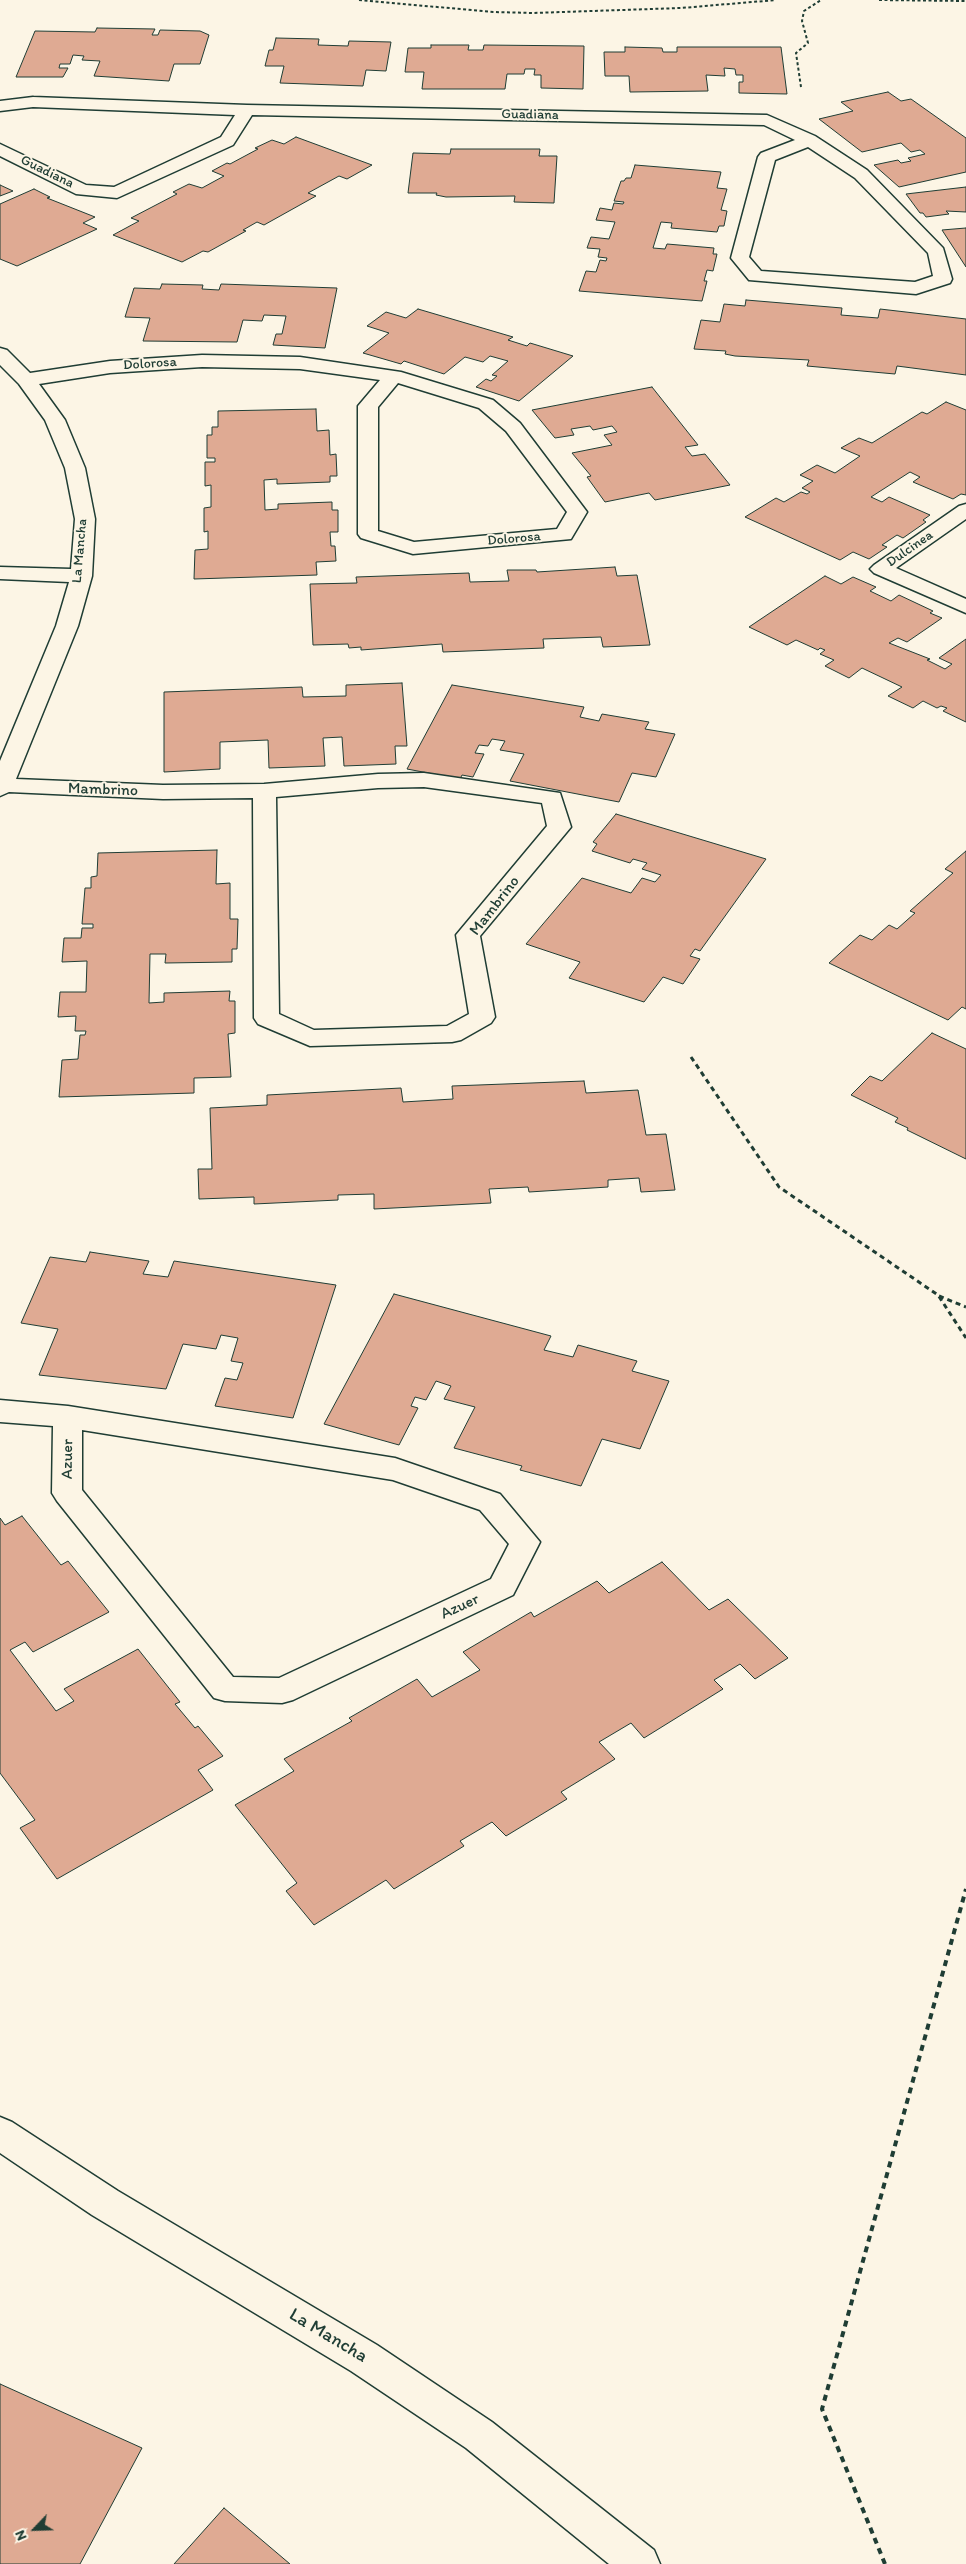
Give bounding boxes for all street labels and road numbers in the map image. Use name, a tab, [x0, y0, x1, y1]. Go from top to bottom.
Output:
street label: Guadiana	[501, 106, 559, 124]
street label: Guadiana	[18, 152, 76, 192]
street label: Dolorosa	[123, 354, 177, 374]
street label: La Mancha	[69, 518, 91, 584]
street label: Dulcinea	[884, 527, 936, 571]
street label: Dolorosa	[487, 528, 541, 550]
street label: Mambrino	[68, 779, 138, 801]
street label: Mambrino	[466, 872, 524, 940]
street label: Azuer	[58, 1439, 78, 1479]
street label: Azuer	[438, 1590, 482, 1624]
street label: La Mancha	[285, 2304, 371, 2368]

